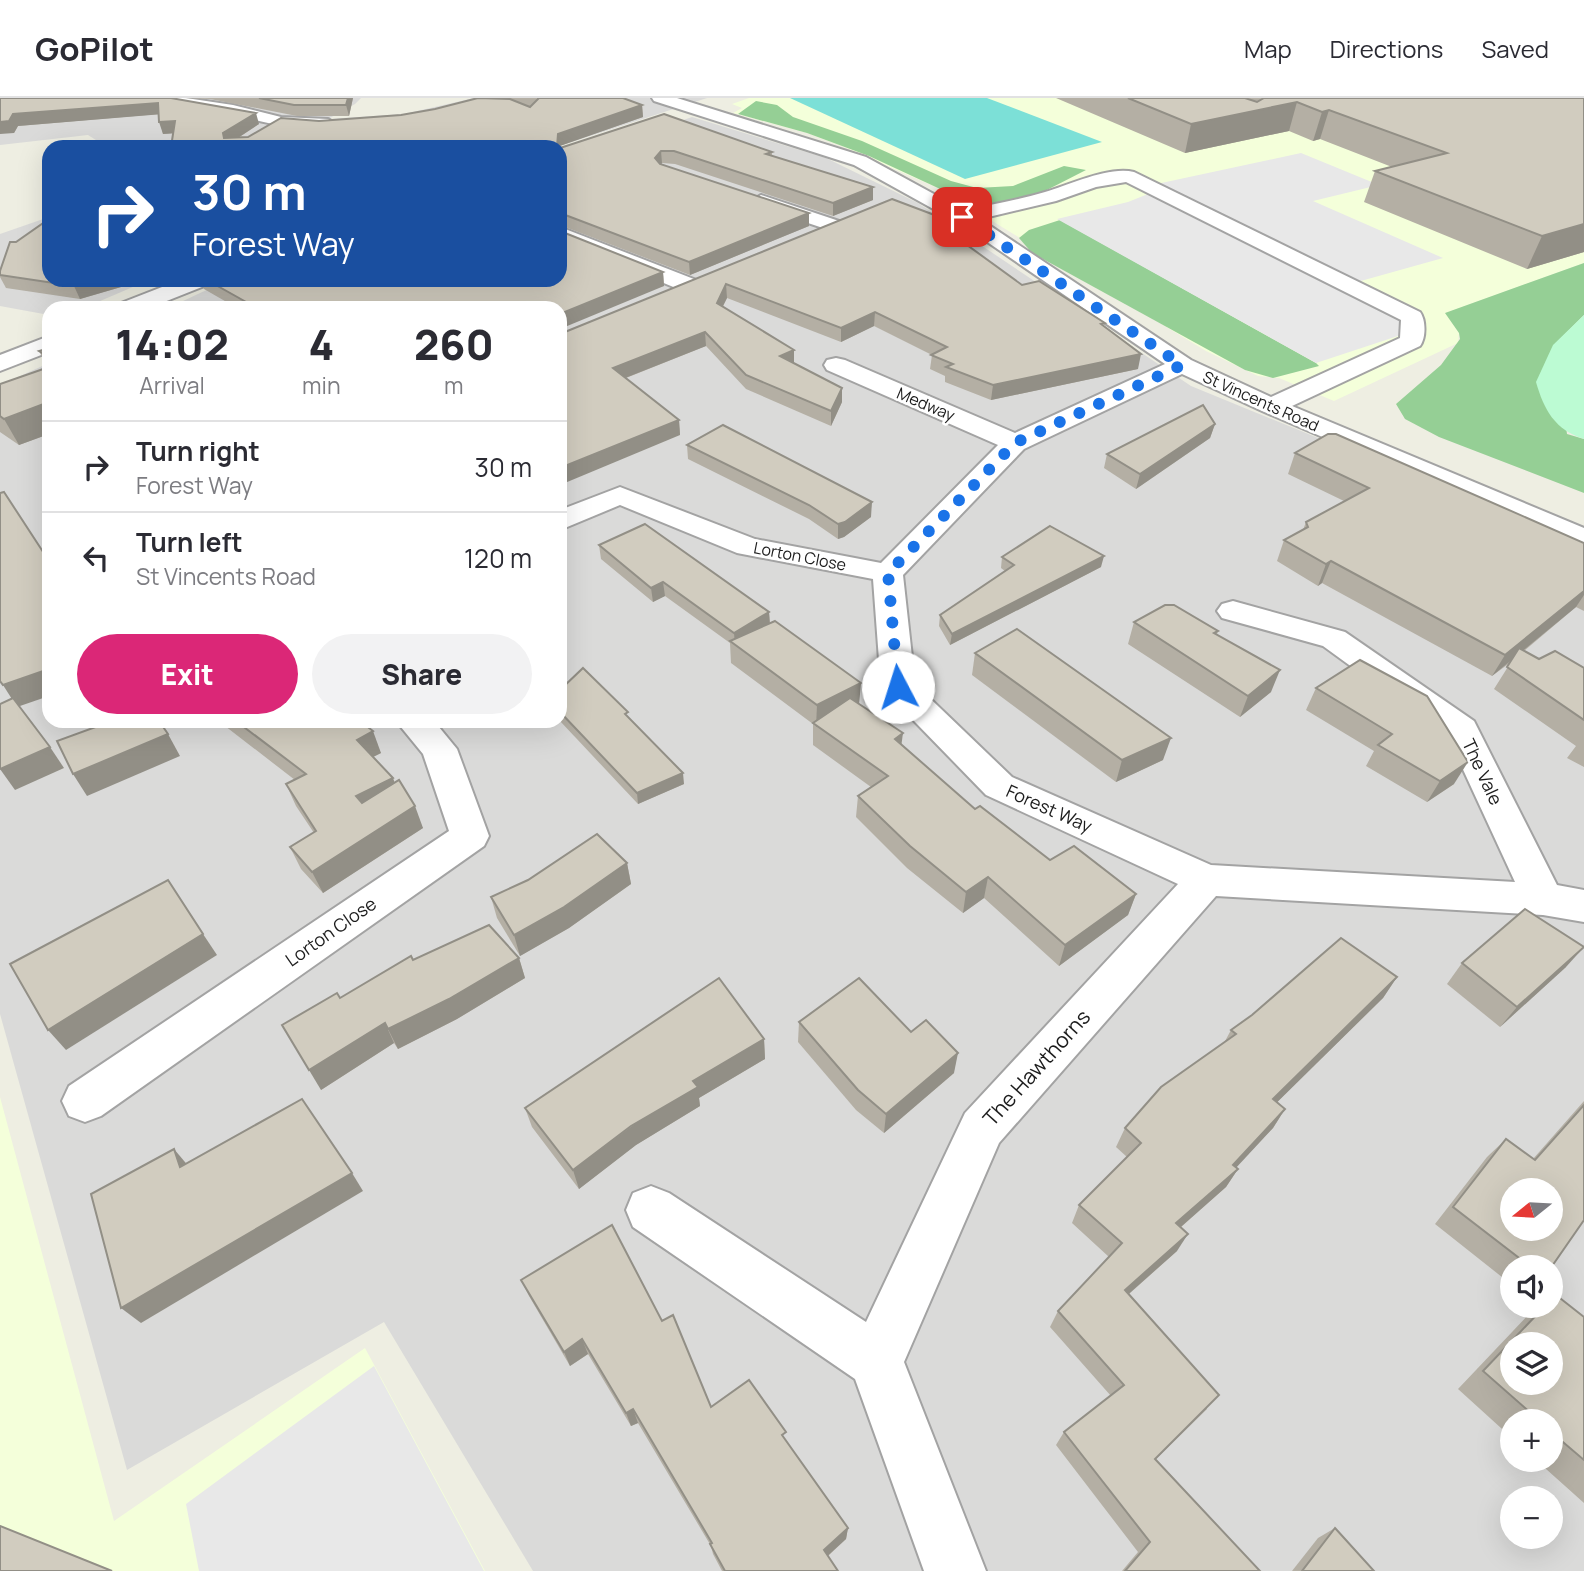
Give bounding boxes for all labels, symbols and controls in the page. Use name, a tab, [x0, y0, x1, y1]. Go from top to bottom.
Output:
text: GoPilot	[35, 26, 154, 71]
text: Map	[1244, 32, 1292, 65]
text: Directions	[1330, 32, 1443, 65]
text: Saved	[1481, 32, 1549, 65]
text: 30 m	[192, 158, 307, 225]
icon: right	[77, 168, 168, 259]
pin	[932, 187, 992, 247]
icon: arrive	[943, 198, 981, 236]
text: Forest Way	[192, 222, 355, 266]
text: 14:02	[115, 315, 229, 373]
text: 4	[308, 315, 334, 373]
text: 260	[414, 315, 494, 373]
street label: St Vincents Road	[1199, 365, 1323, 437]
text: Arrival	[139, 369, 205, 401]
text: min	[302, 369, 341, 401]
text: m	[444, 369, 464, 401]
street label: Medway	[894, 382, 959, 426]
text: Turn right	[136, 433, 260, 469]
icon: right	[77, 448, 115, 486]
text: 30 m	[475, 449, 532, 485]
text: Forest Way	[136, 469, 253, 501]
text: Turn left	[136, 524, 243, 560]
street label: Lorton Close	[752, 536, 848, 576]
icon: left	[77, 539, 115, 577]
text: 120 m	[464, 540, 532, 576]
text: St Vincents Road	[136, 560, 316, 592]
button: Exit	[77, 634, 298, 714]
button: Share	[312, 634, 532, 714]
position arrow	[861, 650, 935, 724]
street label: The Vale	[1457, 735, 1509, 809]
street label: Forest Way	[1003, 779, 1097, 838]
street label: Lorton Close	[280, 891, 381, 971]
street label: The Hawthorns	[976, 1003, 1096, 1132]
north arrow	[1500, 1178, 1563, 1241]
map controls	[1500, 1178, 1563, 1549]
button: sound	[1500, 1255, 1563, 1318]
button: layers	[1500, 1332, 1563, 1395]
button: +	[1500, 1409, 1563, 1472]
button: −	[1500, 1486, 1563, 1549]

